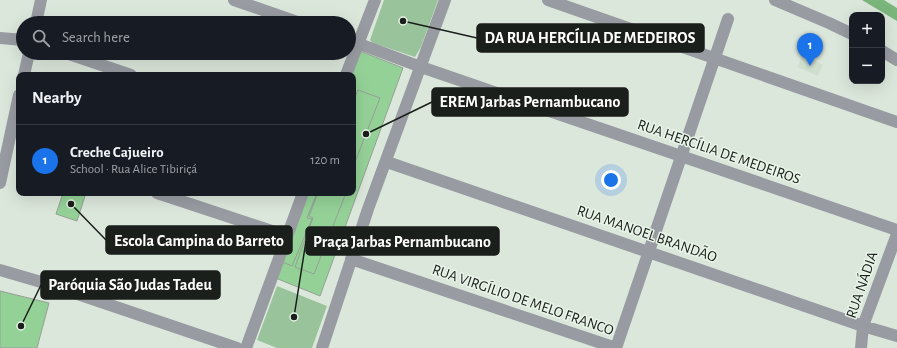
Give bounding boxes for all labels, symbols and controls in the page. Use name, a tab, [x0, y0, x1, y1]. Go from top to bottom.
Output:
map controls	[849, 12, 885, 84]
button: +	[849, 12, 885, 48]
search box	[16, 16, 356, 60]
callout: DA RUA HERCÍLIA DE MEDEIROS	[477, 24, 704, 52]
icon: search	[30, 27, 52, 49]
text: DA RUA HERCÍLIA DE MEDEIROS	[484, 27, 696, 46]
text: Search here	[62, 30, 130, 45]
pin: 1	[797, 33, 823, 66]
button: −	[849, 48, 885, 84]
callout: EREM Jarbas Pernambucano	[432, 88, 628, 116]
text: Nearby	[32, 89, 82, 106]
text: EREM Jarbas Pernambucano	[440, 94, 620, 110]
street label: RUA HERCÍLIA DE MEDEIROS	[636, 115, 803, 187]
text: Creche Cajueiro	[70, 145, 164, 160]
text: 1	[43, 154, 47, 167]
text: 120 m	[310, 154, 340, 167]
text: School · Rua Alice Tibiriçá	[70, 163, 197, 176]
your location	[601, 170, 621, 190]
street label: RUA MANOEL BRANDÃO	[575, 202, 719, 265]
callout: Escola Campina do Barreto	[106, 226, 292, 254]
callout: Praça Jarbas Pernambucano	[306, 227, 499, 255]
text: Escola Campina do Barreto	[114, 233, 284, 249]
text: Praça Jarbas Pernambucano	[313, 234, 491, 250]
street label: RUA NÁDIA	[842, 249, 881, 320]
street label: RUA VIRGÍLIO DE MELO FRANCO	[430, 260, 616, 338]
callout: Paróquia São Judas Tadeu	[41, 271, 220, 299]
text: Paróquia São Judas Tadeu	[48, 277, 212, 293]

